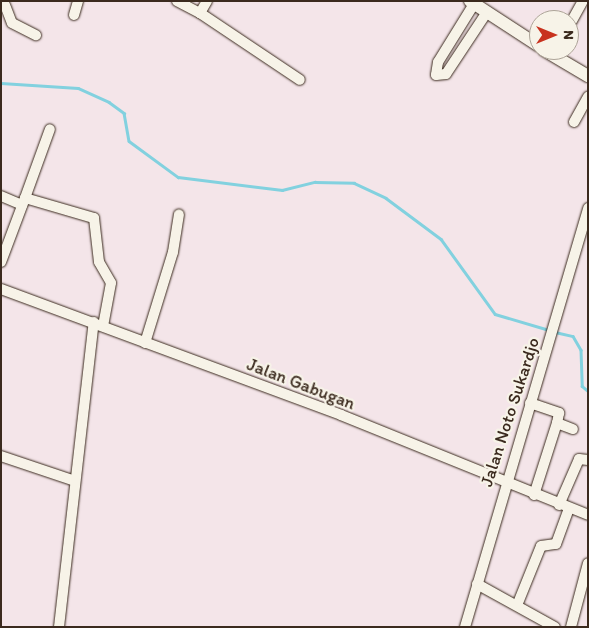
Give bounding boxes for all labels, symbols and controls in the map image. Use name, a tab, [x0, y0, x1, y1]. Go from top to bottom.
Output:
north arrow	[529, 10, 579, 60]
text: N	[560, 30, 577, 40]
street label: Jalan Noto Sukardjo	[476, 335, 544, 489]
street label: Jalan Gabugan	[243, 353, 359, 415]

